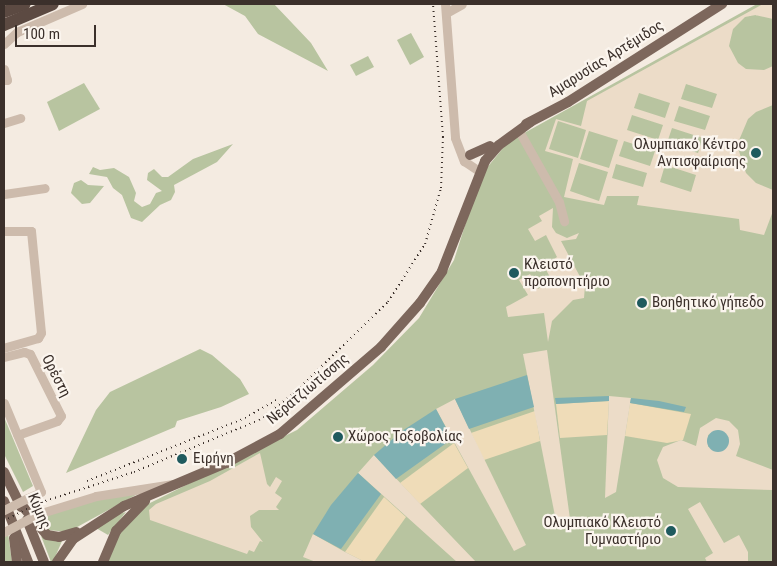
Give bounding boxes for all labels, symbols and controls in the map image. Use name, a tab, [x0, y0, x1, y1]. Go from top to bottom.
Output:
scale bar	[18, 15, 99, 47]
street label: Αμαρυσίας Αρτέμιδος	[545, 16, 667, 102]
text: 100 m	[23, 25, 60, 43]
place label: Ολυμπιακό Κέντρο Αντισφαίρισης	[634, 135, 746, 170]
marker: Ολυμπιακό Κέντρο Αντισφαίρισης	[750, 147, 762, 159]
place label: Κλειστό προπονητήριο	[524, 255, 610, 290]
marker: Κλειστό προπονητήριο	[508, 267, 520, 279]
place label: Βοηθητικό γήπεδο	[652, 294, 764, 312]
marker: Βοηθητικό γήπεδο	[636, 297, 648, 309]
street label: Νερατζιωτίσσης	[264, 350, 352, 428]
street label: Ορέστη	[38, 352, 74, 400]
place label: Χώρος Τοξοβολίας	[348, 428, 463, 446]
marker: Χώρος Τοξοβολίας	[332, 431, 344, 443]
place label: Ειρήνη	[193, 450, 234, 468]
marker: Ειρήνη	[175, 452, 189, 466]
street label: Κύμης	[23, 490, 55, 532]
place label: Ολυμπιακό Κλειστό Γυμναστήριο	[544, 513, 661, 548]
marker: Ολυμπιακό Κλειστό Γυμναστήριο	[665, 525, 677, 537]

